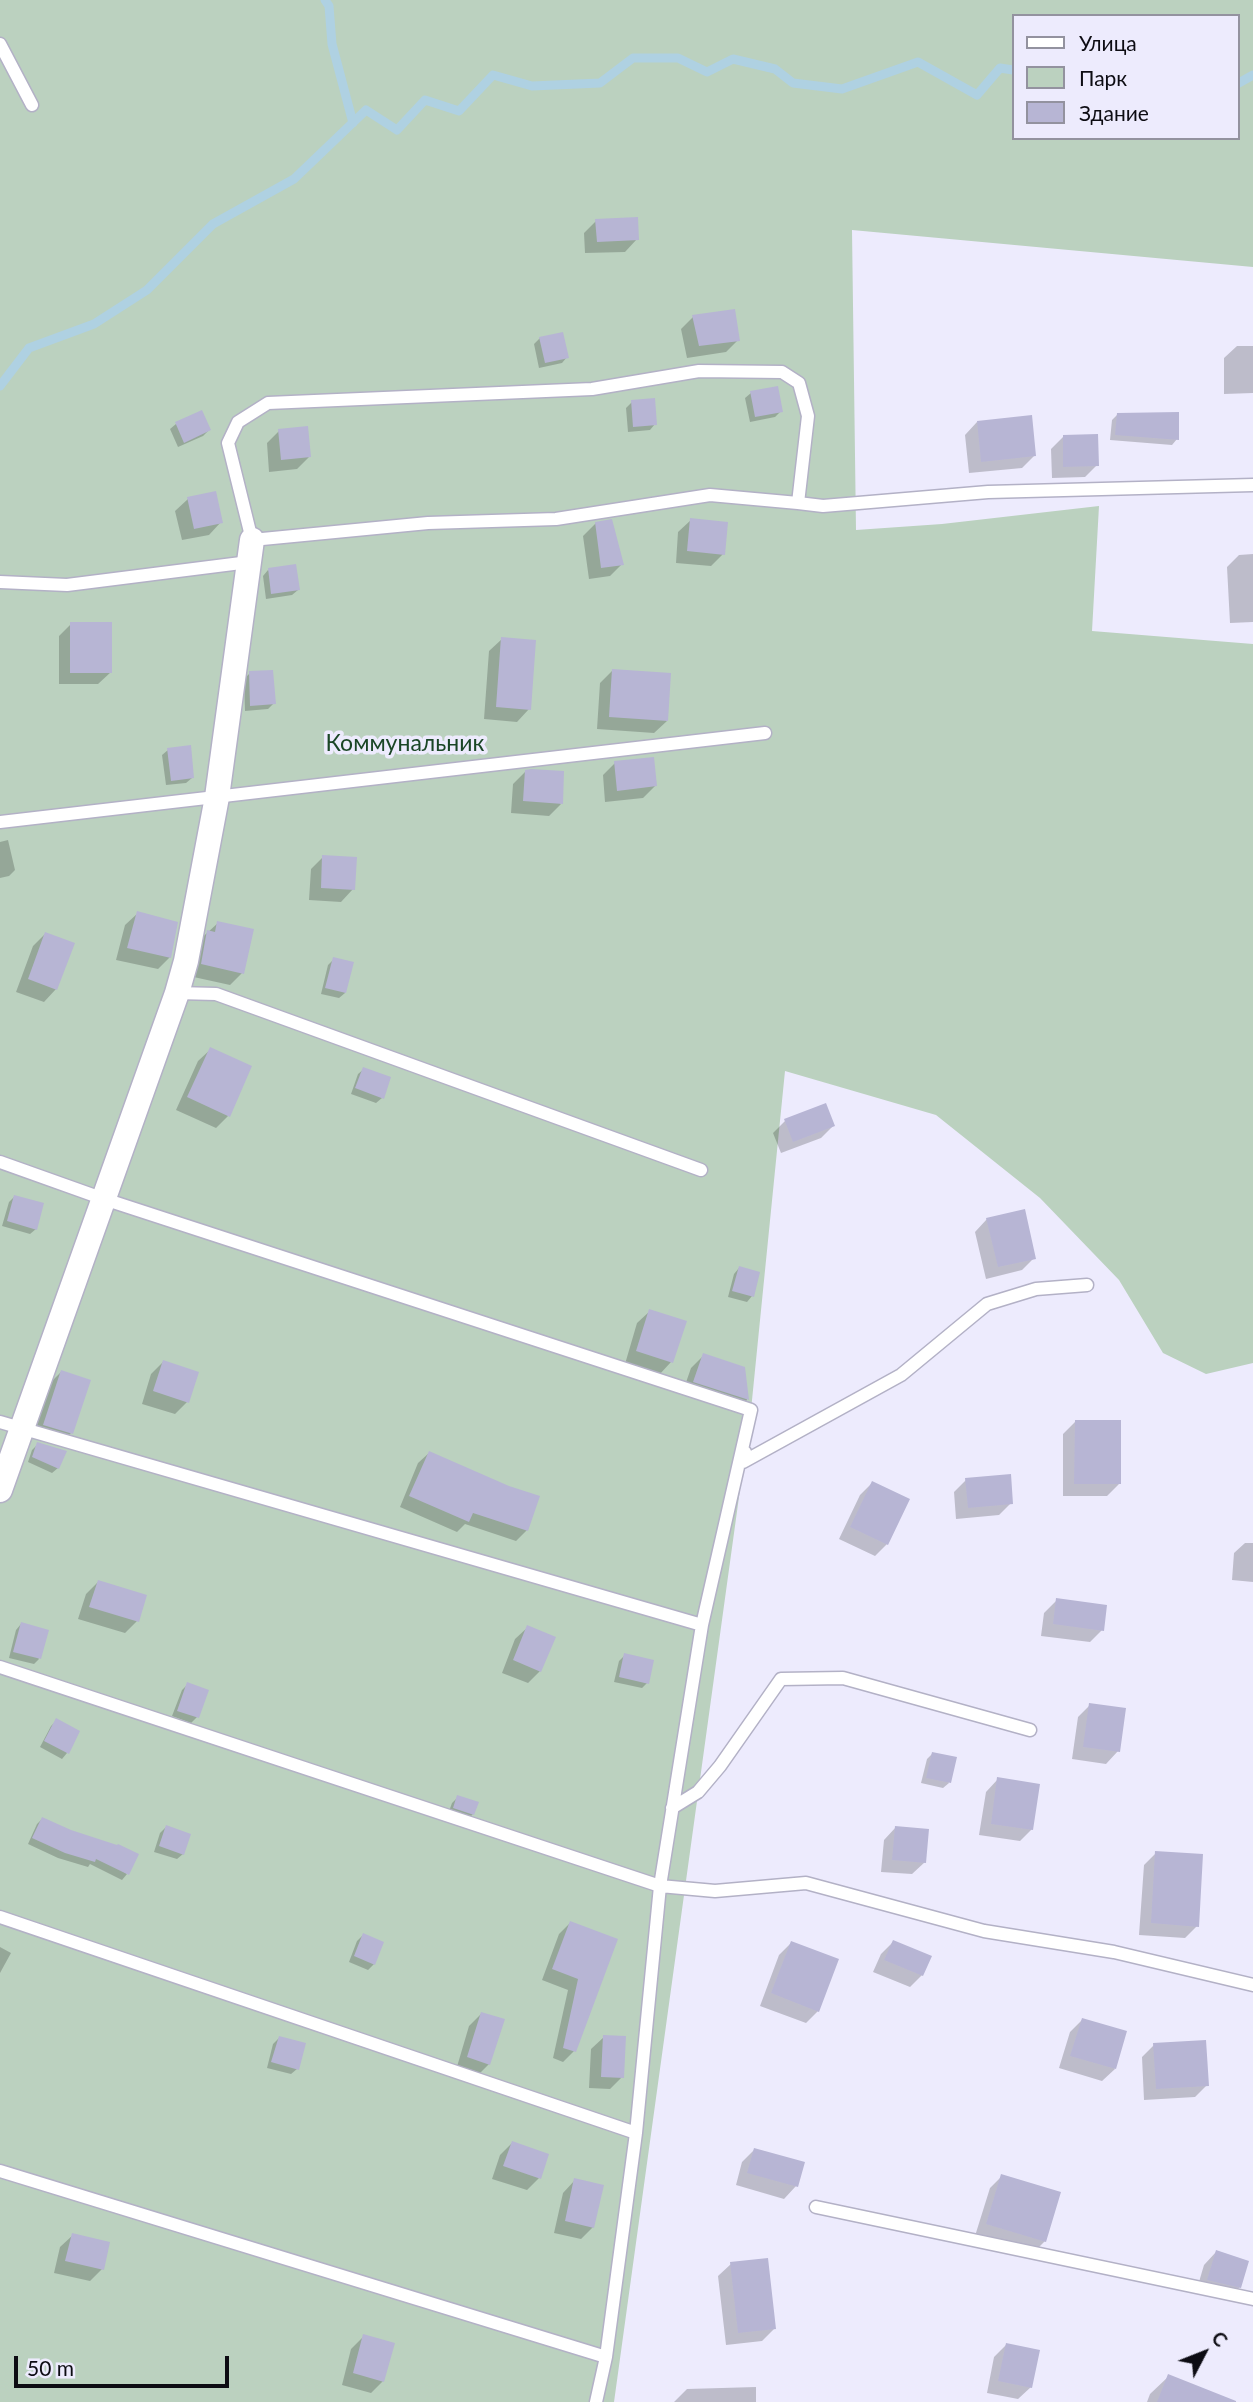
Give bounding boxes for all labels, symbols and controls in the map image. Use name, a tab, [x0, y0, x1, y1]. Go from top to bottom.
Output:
legend	[1012, 14, 1239, 140]
text: Улица	[1079, 30, 1137, 55]
text: Парк	[1079, 65, 1127, 90]
text: Здание	[1079, 100, 1149, 125]
park label: Коммунальник	[326, 730, 484, 758]
north arrow	[1169, 2318, 1239, 2388]
text: С	[1207, 2326, 1233, 2351]
scale bar	[18, 2342, 233, 2386]
text: 50 m	[27, 2355, 74, 2380]

